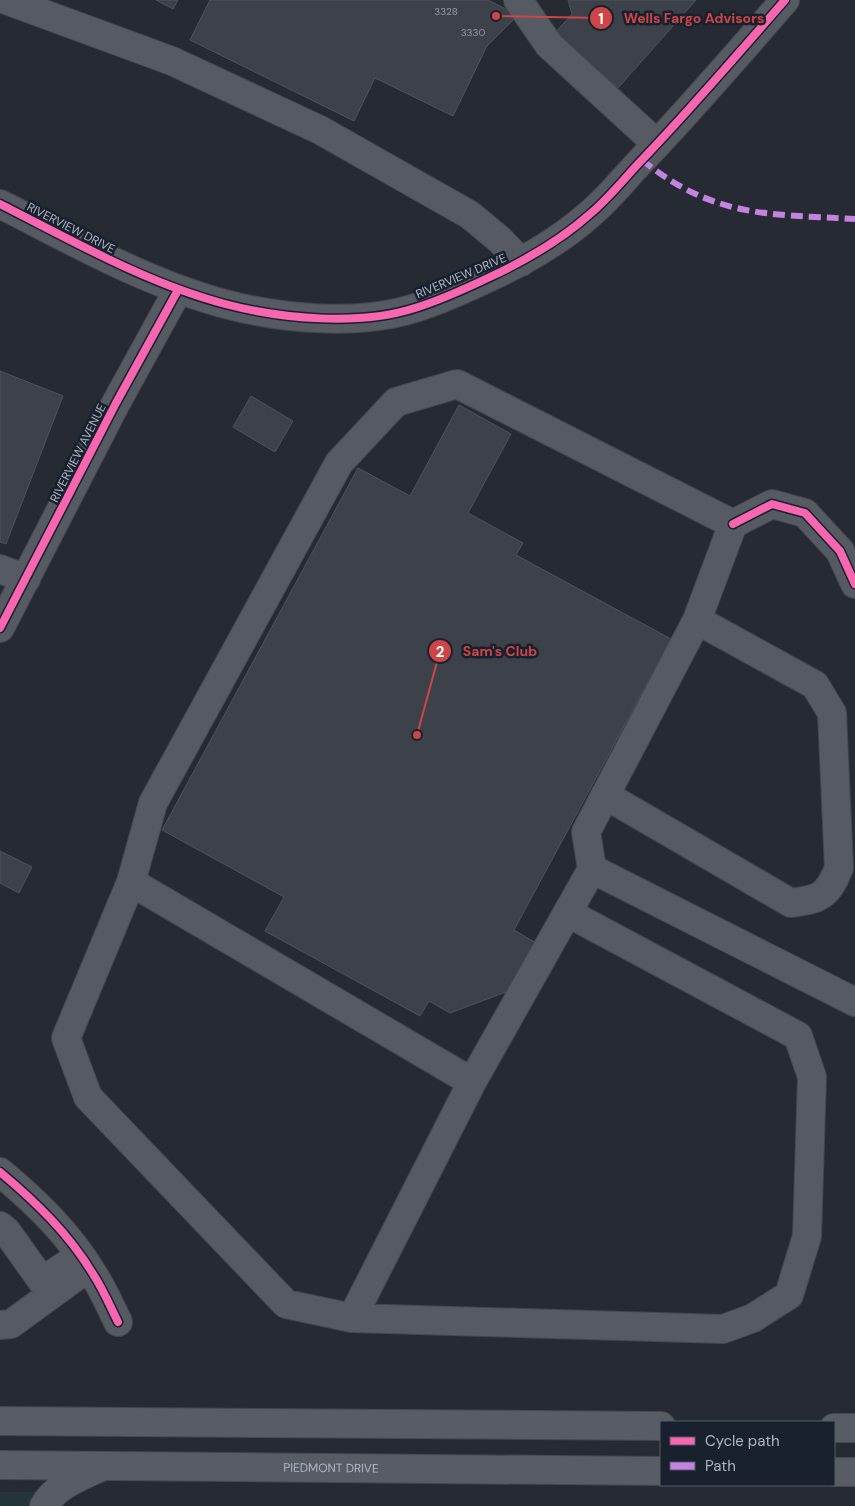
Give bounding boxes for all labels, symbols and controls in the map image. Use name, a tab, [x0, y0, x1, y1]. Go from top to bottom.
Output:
callout: Wells Fargo Advisors	[588, 4, 774, 33]
house number: 3328	[434, 5, 458, 18]
text: 1	[598, 9, 604, 29]
text: Wells Fargo Advisors	[624, 9, 764, 27]
house number: 3330	[461, 26, 485, 39]
street label: RIVERVIEW DRIVE	[24, 199, 118, 257]
street label: RIVERVIEW DRIVE	[413, 250, 509, 302]
street label: RIVERVIEW AVENUE	[46, 401, 110, 505]
callout: Sam's Club	[428, 637, 547, 666]
text: 2	[436, 642, 445, 662]
text: Sam's Club	[463, 642, 537, 660]
legend	[660, 1421, 835, 1486]
text: Cycle path	[705, 1431, 780, 1451]
text: Path	[705, 1456, 736, 1476]
street label: PIEDMONT DRIVE	[283, 1460, 379, 1476]

